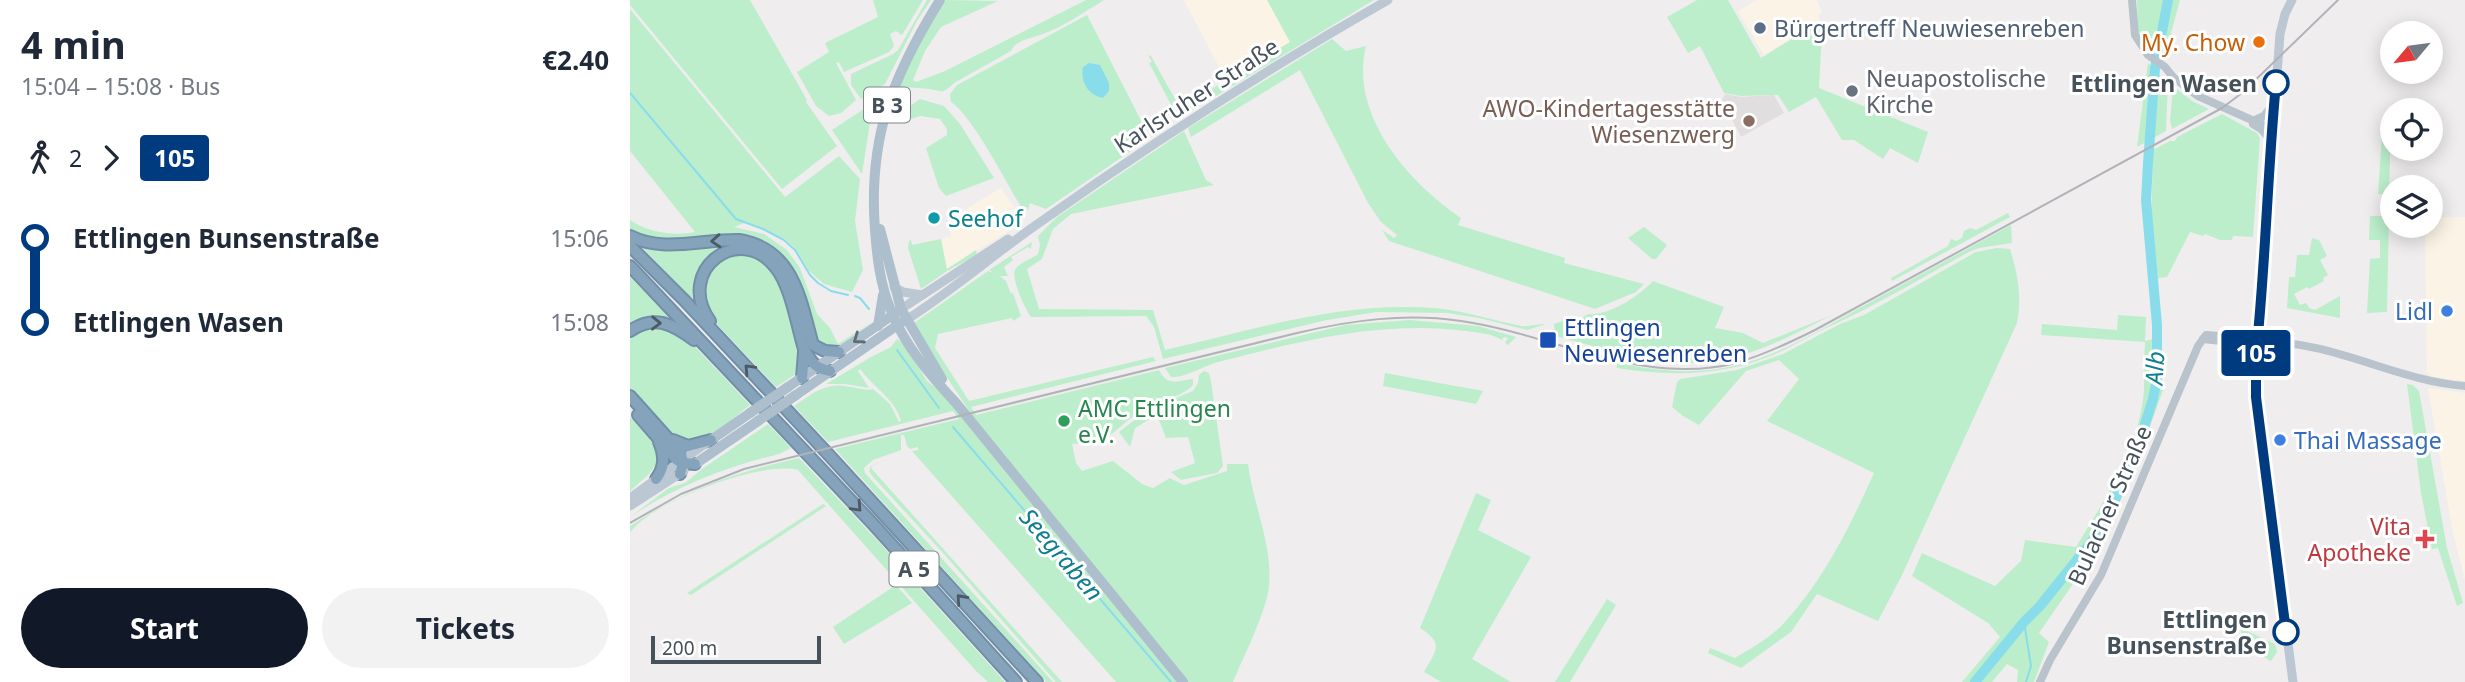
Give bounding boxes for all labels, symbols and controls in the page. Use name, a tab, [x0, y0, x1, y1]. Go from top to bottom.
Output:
place label: Bürgertreff Neuwiesenreben	[1774, 12, 2084, 44]
text: 4 min	[21, 18, 126, 70]
marker: Bürgertreff Neuwiesenreben	[1752, 20, 1768, 36]
north arrow	[2380, 21, 2443, 84]
map controls	[2380, 21, 2443, 238]
place label: My. Chow	[2141, 26, 2245, 58]
street label: Karlsruher Straße	[1107, 30, 1285, 160]
marker: My. Chow	[2251, 34, 2267, 50]
text: €2.40	[542, 42, 609, 78]
place label: Neuapostolische Kirche	[1866, 62, 2046, 120]
place label: Ettlingen Wasen	[2070, 67, 2257, 99]
text: 15:04 – 15:08 · Bus	[21, 70, 220, 102]
marker: Ettlingen Wasen	[2263, 70, 2289, 96]
marker: Neuapostolische Kirche	[1844, 83, 1860, 99]
road number: B 3	[864, 88, 910, 122]
place label: AWO-Kindertagesstätte Wiesenzwerg	[1483, 92, 1735, 150]
button: locate	[2380, 98, 2443, 161]
marker: AWO-Kindertagesstätte Wiesenzwerg	[1741, 113, 1757, 129]
icon: walk	[21, 139, 59, 177]
icon: forward	[92, 139, 130, 177]
text: 105	[154, 141, 195, 174]
text: 2	[69, 142, 82, 174]
button: layers	[2380, 175, 2443, 238]
place label: Seehof	[948, 202, 1024, 234]
marker: Seehof	[926, 210, 942, 226]
text: Ettlingen Bunsenstraße	[73, 220, 380, 256]
text: 15:06	[550, 222, 609, 254]
one-way arrow	[710, 233, 721, 248]
place label: Lidl	[2395, 295, 2433, 327]
marker: Lidl	[2439, 303, 2455, 319]
text: Ettlingen Wasen	[73, 304, 284, 340]
text: 15:08	[550, 306, 609, 338]
place label: Ettlingen Neuwiesenreben	[1564, 311, 1747, 369]
one-way arrow	[651, 315, 662, 331]
marker: Ettlingen Neuwiesenreben	[1538, 330, 1558, 350]
line badge: 105	[2216, 330, 2296, 376]
one-way arrow	[853, 331, 866, 343]
text: 105	[2235, 336, 2277, 369]
water label: Alb	[2137, 350, 2171, 388]
one-way arrow	[745, 364, 758, 377]
place label: AMC Ettlingen e.V.	[1078, 392, 1231, 450]
marker: AMC Ettlingen e.V.	[1056, 413, 1072, 429]
street label: Bulacher Straße	[2059, 420, 2159, 590]
place label: Thai Massage	[2294, 424, 2442, 456]
marker: Thai Massage	[2272, 432, 2288, 448]
one-way arrow	[849, 499, 862, 512]
water label: Seegraben	[1013, 501, 1111, 607]
place label: Vita Apotheke	[2307, 510, 2411, 568]
marker: Vita Apotheke	[2417, 531, 2433, 547]
road number: A 5	[890, 552, 938, 586]
button: Start	[21, 588, 308, 668]
button: Tickets	[322, 588, 609, 668]
one-way arrow	[957, 594, 970, 607]
place label: Ettlingen Bunsenstraße	[2107, 603, 2267, 661]
marker: Ettlingen Bunsenstraße	[2273, 619, 2299, 645]
scale bar	[651, 633, 821, 665]
text: 200 m	[662, 635, 717, 661]

